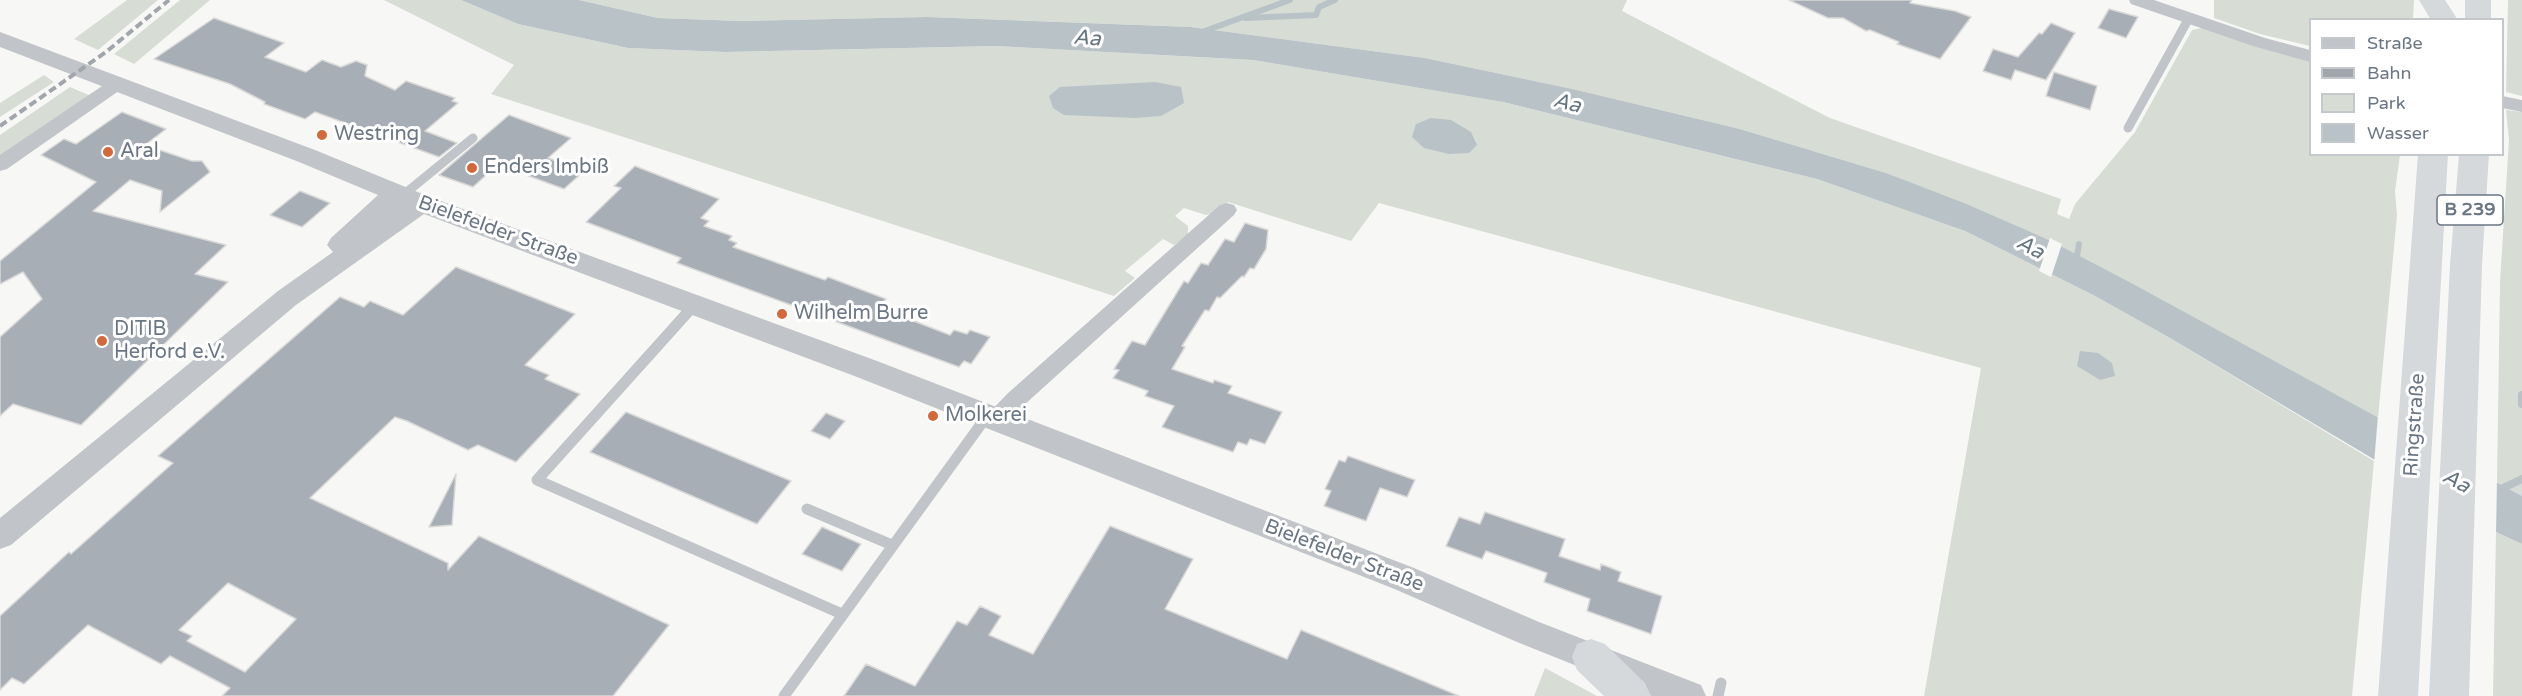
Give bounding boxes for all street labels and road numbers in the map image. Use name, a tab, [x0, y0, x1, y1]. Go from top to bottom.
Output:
street label: Bielefelder Straße	[415, 191, 581, 271]
road number: B 239	[2437, 195, 2503, 225]
street label: Ringstraße	[2399, 373, 2431, 477]
street label: Bielefelder Straße	[1261, 515, 1427, 597]

